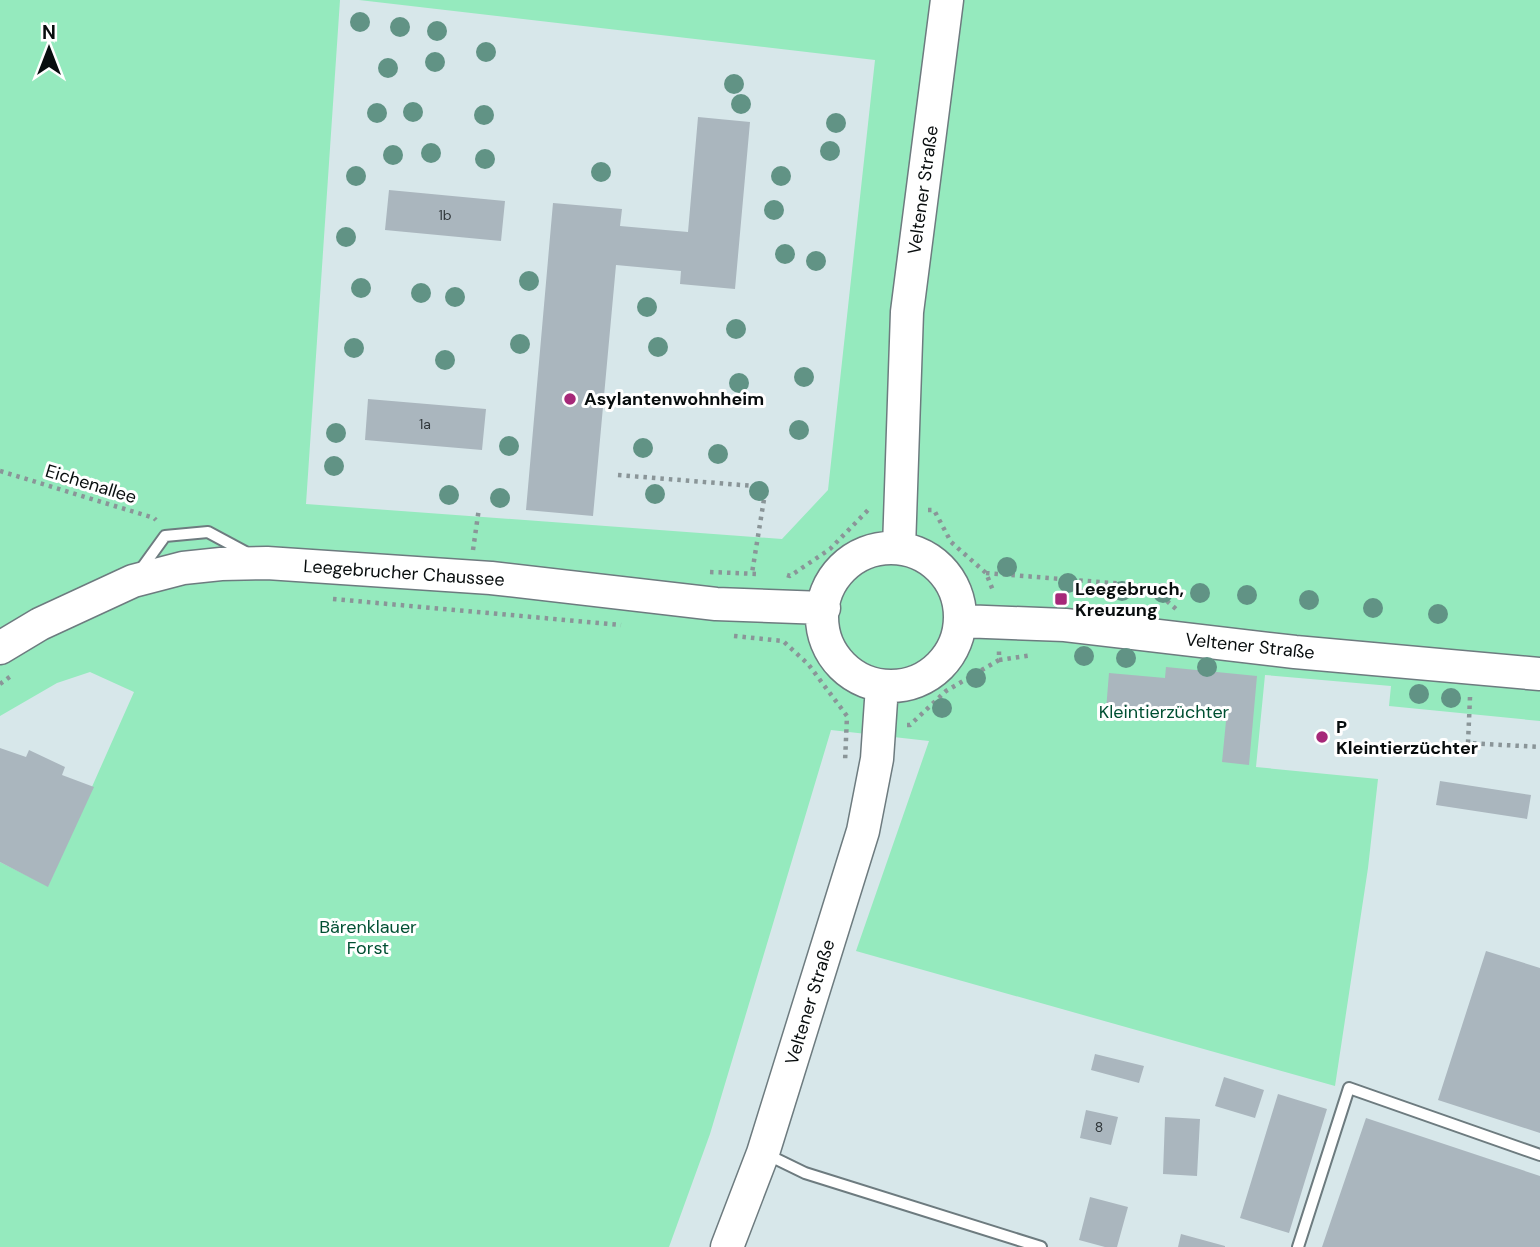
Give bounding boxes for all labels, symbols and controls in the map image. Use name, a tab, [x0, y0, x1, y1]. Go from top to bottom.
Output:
north arrow	[14, 14, 84, 84]
text: N	[42, 20, 56, 45]
street label: Veltener Straße	[902, 124, 944, 256]
house number: 1b	[438, 206, 452, 224]
place label: Asylantenwohnheim	[584, 387, 764, 411]
marker: Asylantenwohnheim	[562, 391, 578, 407]
house number: 1a	[419, 415, 431, 433]
street label: Eichenallee	[43, 459, 139, 509]
street label: Leegebrucher Chaussee	[302, 554, 506, 592]
place label: Leegebruch, Kreuzung	[1075, 577, 1184, 622]
marker: Leegebruch, Kreuzung	[1053, 591, 1069, 607]
street label: Veltener Straße	[1184, 627, 1316, 665]
park label: Kleintierzüchter	[1099, 700, 1230, 724]
place label: P Kleintierzüchter	[1336, 715, 1478, 760]
marker: P Kleintierzüchter	[1314, 729, 1330, 745]
park label: Bärenklauer Forst	[319, 915, 417, 960]
street label: Veltener Straße	[780, 936, 840, 1068]
house number: 8	[1095, 1118, 1103, 1136]

